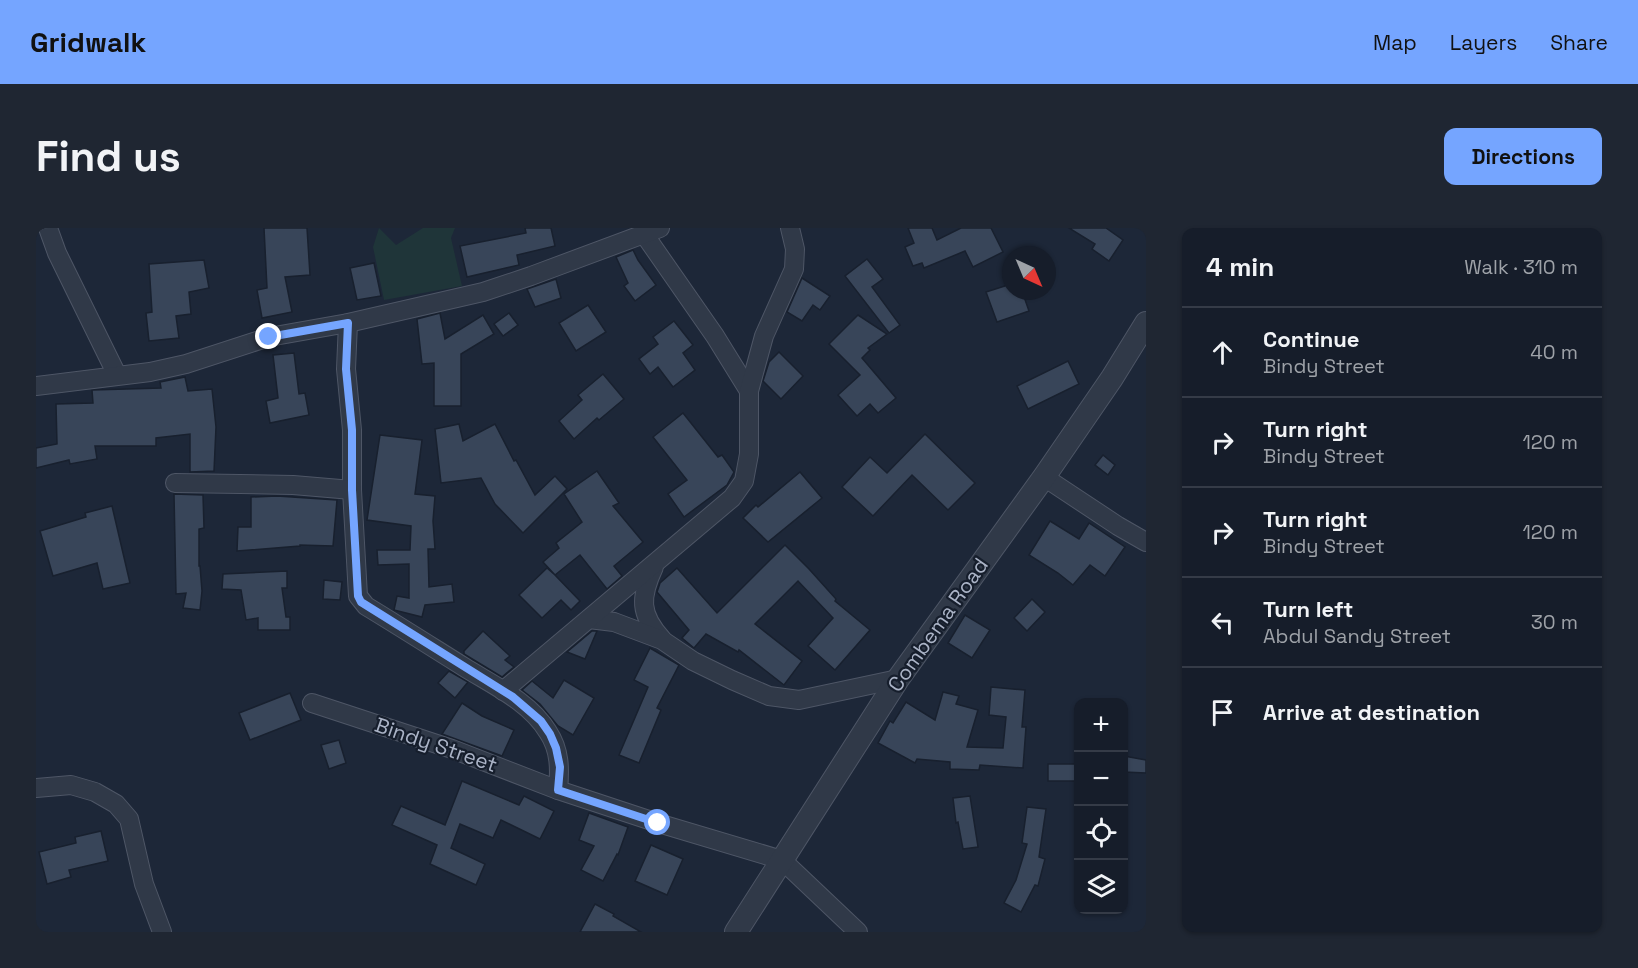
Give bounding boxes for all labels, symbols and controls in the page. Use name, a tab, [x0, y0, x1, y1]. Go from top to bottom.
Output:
text: Gridwalk	[30, 24, 146, 60]
text: Map	[1373, 29, 1417, 56]
text: Layers	[1450, 29, 1517, 56]
text: Share	[1550, 29, 1608, 56]
button: Directions	[1444, 128, 1602, 185]
text: Find us	[36, 130, 181, 183]
north arrow	[1002, 246, 1056, 300]
text: 4 min	[1206, 250, 1274, 284]
text: Walk · 310 m	[1464, 254, 1578, 280]
route end	[255, 323, 281, 349]
text: Continue	[1263, 325, 1359, 353]
icon: ahead	[1206, 336, 1239, 369]
text: 40 m	[1530, 339, 1578, 365]
text: Bindy Street	[1263, 353, 1385, 379]
text: Turn right	[1263, 415, 1368, 443]
icon: right	[1206, 426, 1239, 459]
text: 120 m	[1522, 429, 1578, 455]
text: Bindy Street	[1263, 443, 1385, 469]
text: Turn right	[1263, 505, 1368, 533]
icon: right	[1206, 516, 1239, 549]
text: 120 m	[1522, 519, 1578, 545]
text: Bindy Street	[1263, 533, 1385, 559]
street label: Combema Road	[881, 552, 994, 697]
text: Turn left	[1263, 595, 1353, 623]
icon: left	[1206, 606, 1239, 639]
text: 30 m	[1531, 609, 1578, 635]
text: Abdul Sandy Street	[1263, 623, 1451, 649]
icon: arrive	[1206, 696, 1239, 729]
map controls	[1074, 698, 1128, 914]
button: +	[1074, 698, 1128, 752]
text: Arrive at destination	[1263, 698, 1480, 726]
street label: Bindy Street	[371, 711, 501, 778]
button: −	[1074, 752, 1128, 806]
button: locate	[1074, 806, 1128, 860]
route start	[644, 809, 670, 835]
button: layers	[1074, 860, 1128, 914]

